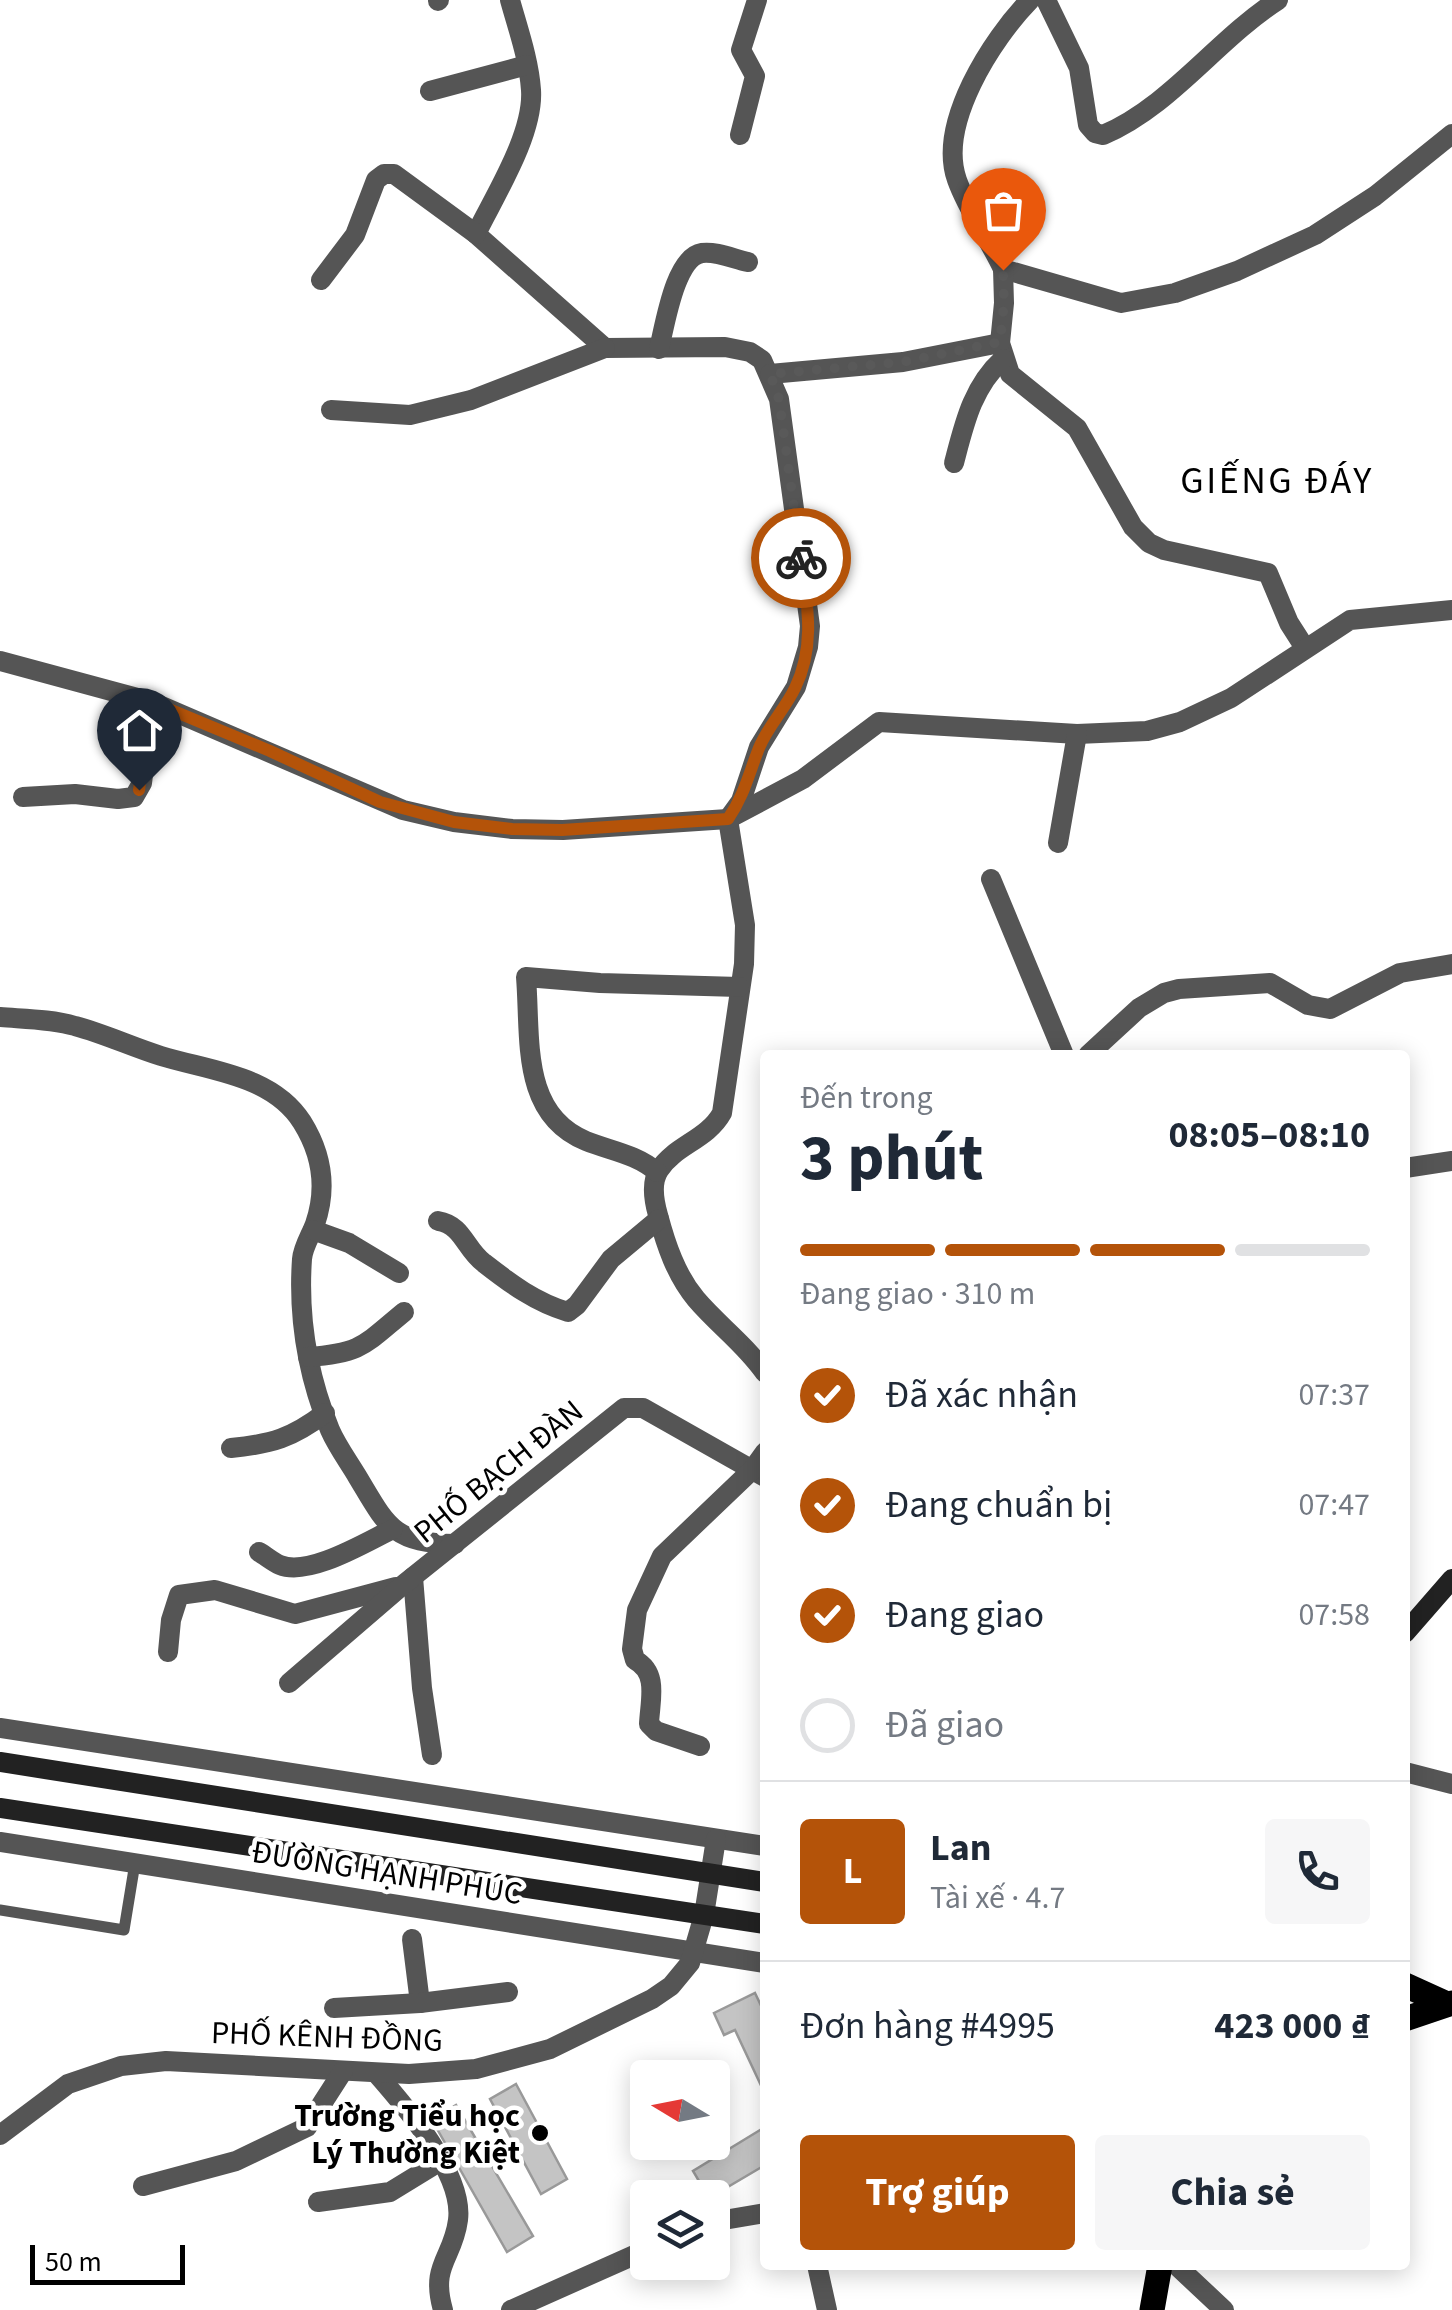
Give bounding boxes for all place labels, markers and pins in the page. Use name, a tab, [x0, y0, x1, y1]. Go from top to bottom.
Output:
pin	[961, 168, 1046, 271]
pin	[97, 688, 182, 791]
place label: Trường Tiểu học Lý Thường Kiệt	[294, 2093, 520, 2176]
marker: Trường Tiểu học Lý Thường Kiệt	[529, 2122, 551, 2144]

